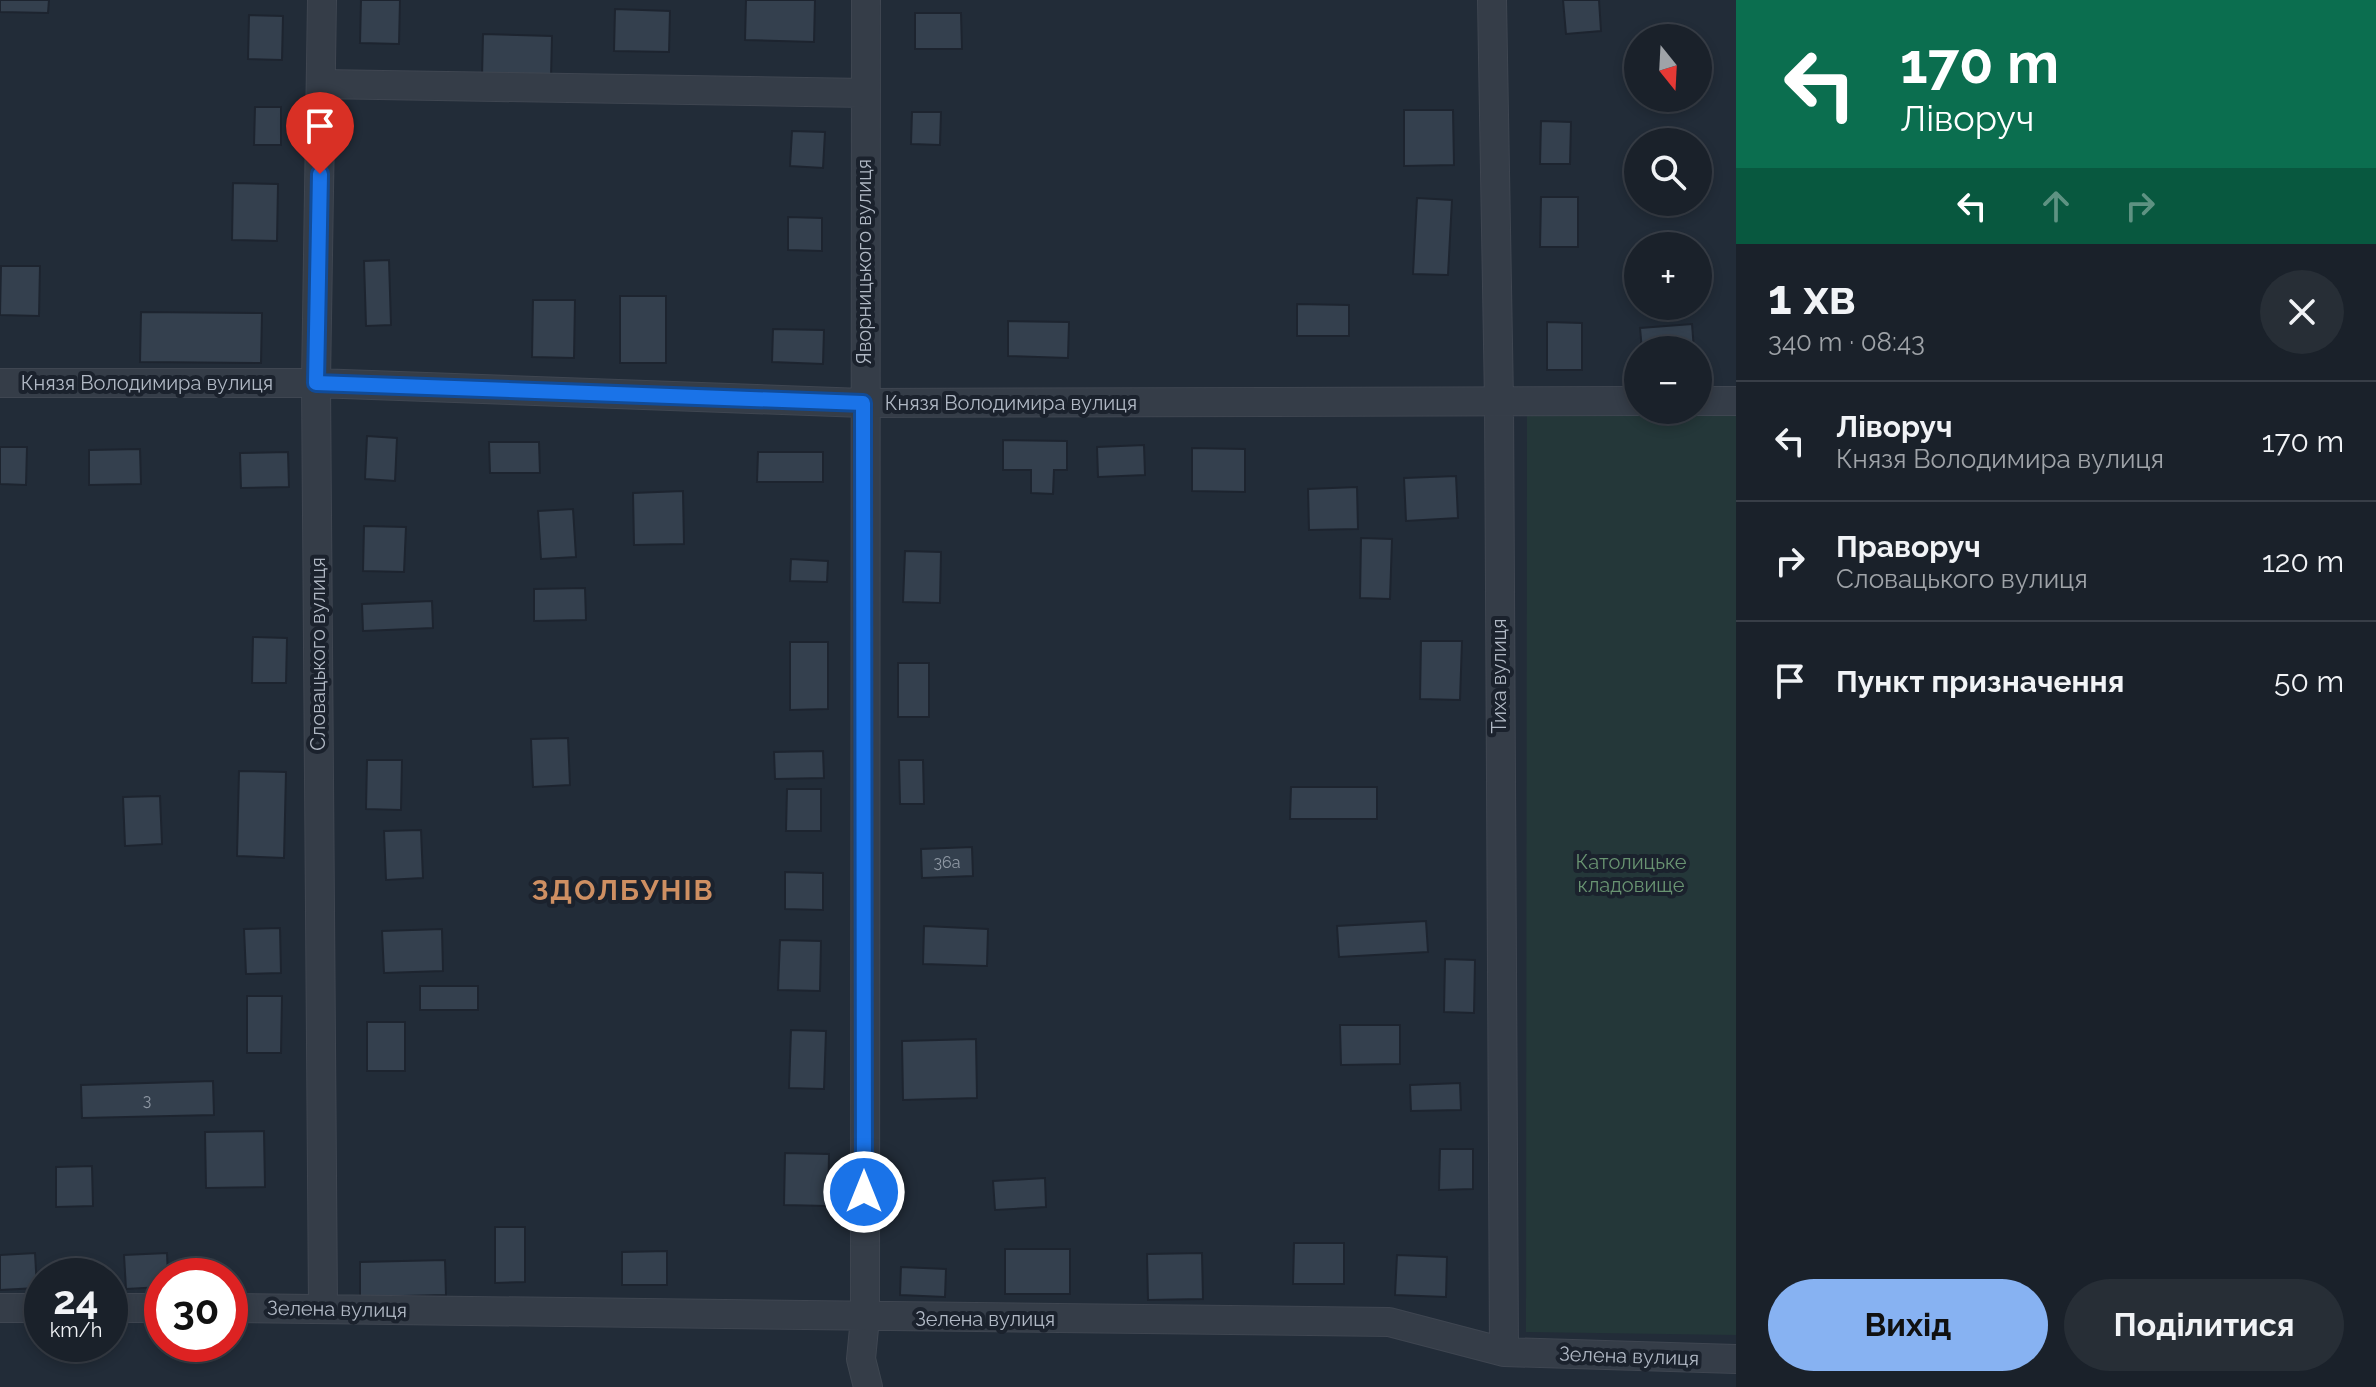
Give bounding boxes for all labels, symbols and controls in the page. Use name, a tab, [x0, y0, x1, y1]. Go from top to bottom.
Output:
north arrow	[1624, 24, 1712, 112]
map controls	[1624, 24, 1712, 424]
text: 170 m	[1900, 30, 2059, 96]
icon: left	[1768, 32, 1872, 136]
pin	[286, 92, 354, 174]
text: Ліворуч	[1900, 97, 2034, 139]
icon: arrive	[298, 104, 342, 148]
button: search	[1624, 128, 1712, 216]
street label: Яворницького вулиця	[852, 159, 876, 365]
icon: left	[1950, 184, 1994, 228]
icon: ahead	[2034, 184, 2078, 228]
icon: right	[2118, 184, 2162, 228]
button: +	[1624, 232, 1712, 320]
text: 1 хв	[1768, 269, 1856, 325]
button: close	[2260, 270, 2344, 354]
text: 340 m · 08:43	[1768, 327, 1925, 357]
button: −	[1624, 336, 1712, 424]
street label: Князя Володимира вулиця	[21, 371, 273, 395]
street label: Князя Володимира вулиця	[885, 391, 1137, 415]
text: Ліворуч	[1836, 409, 1952, 444]
icon: left	[1768, 419, 1812, 463]
text: 170 m	[2262, 424, 2344, 459]
text: Князя Володимира вулиця	[1836, 444, 2164, 474]
text: Праворуч	[1836, 529, 1981, 564]
icon: right	[1768, 539, 1812, 583]
text: 120 m	[2262, 544, 2344, 579]
street label: Словацького вулиця	[306, 557, 330, 751]
text: Словацького вулиця	[1836, 564, 2088, 594]
street label: Тиха вулиця	[1487, 618, 1511, 734]
icon: arrive	[1768, 659, 1812, 703]
text: Пункт призначення	[1836, 664, 2124, 699]
text: 50 m	[2274, 664, 2344, 699]
park label: Католицьке кладовище	[1575, 850, 1687, 897]
house number: 36а	[934, 853, 960, 872]
district label: ЗДОЛБУНІВ	[531, 874, 715, 907]
house number: 3	[143, 1091, 151, 1110]
position arrow	[822, 1150, 906, 1234]
speed limit sign: 30	[144, 1258, 248, 1362]
text: 24	[53, 1276, 99, 1323]
button: Вихід	[1768, 1279, 2048, 1371]
button: Поділитися	[2064, 1279, 2344, 1371]
street label: Зелена вулиця	[267, 1296, 407, 1322]
street label: Зелена вулиця	[915, 1307, 1055, 1331]
text: km/h	[50, 1318, 102, 1342]
street label: Зелена вулиця	[1559, 1342, 1699, 1370]

